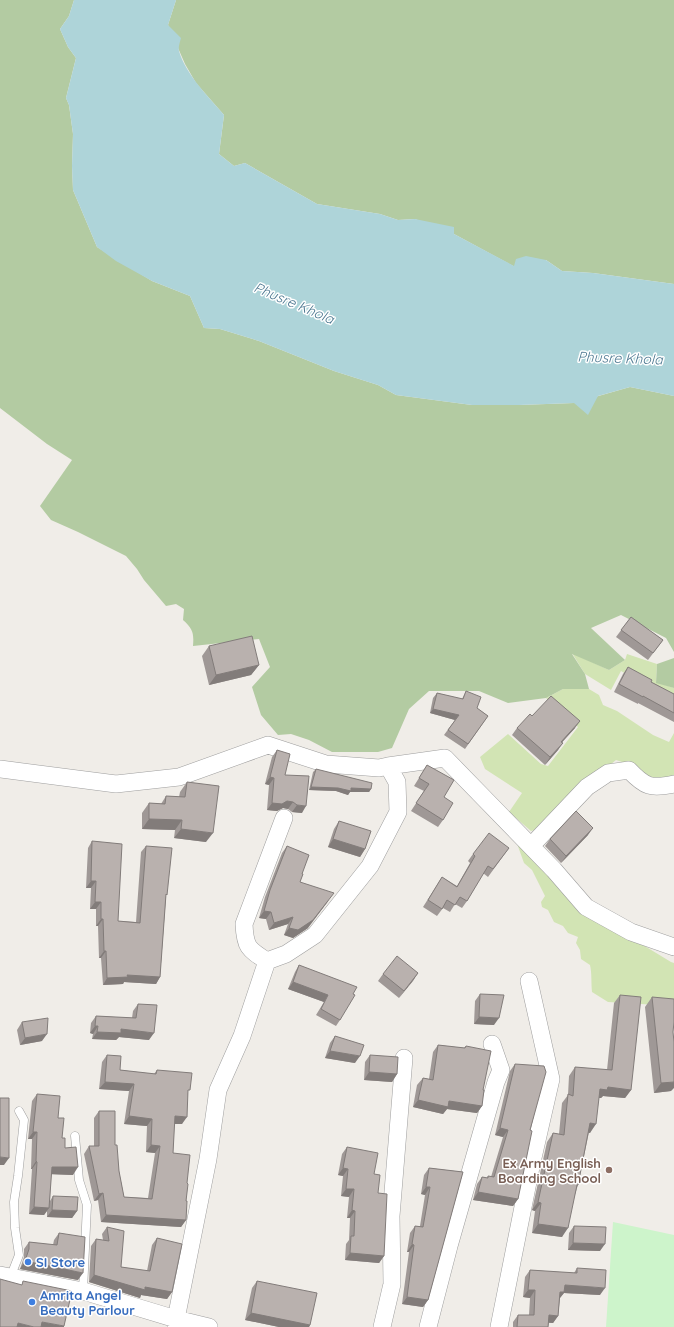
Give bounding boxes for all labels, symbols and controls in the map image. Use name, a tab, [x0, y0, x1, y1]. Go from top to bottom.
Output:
water label: Phusre Khola	[251, 278, 338, 329]
water label: Phusre Khola	[577, 348, 664, 369]
place label: Ex Army English Boarding School	[498, 1155, 601, 1186]
marker: Ex Army English Boarding School	[604, 1165, 614, 1175]
place label: SI Store	[36, 1254, 85, 1270]
marker: SI Store	[23, 1257, 33, 1267]
place label: Amrita Angel Beauty Parlour	[40, 1287, 135, 1318]
marker: Amrita Angel Beauty Parlour	[27, 1297, 37, 1307]

